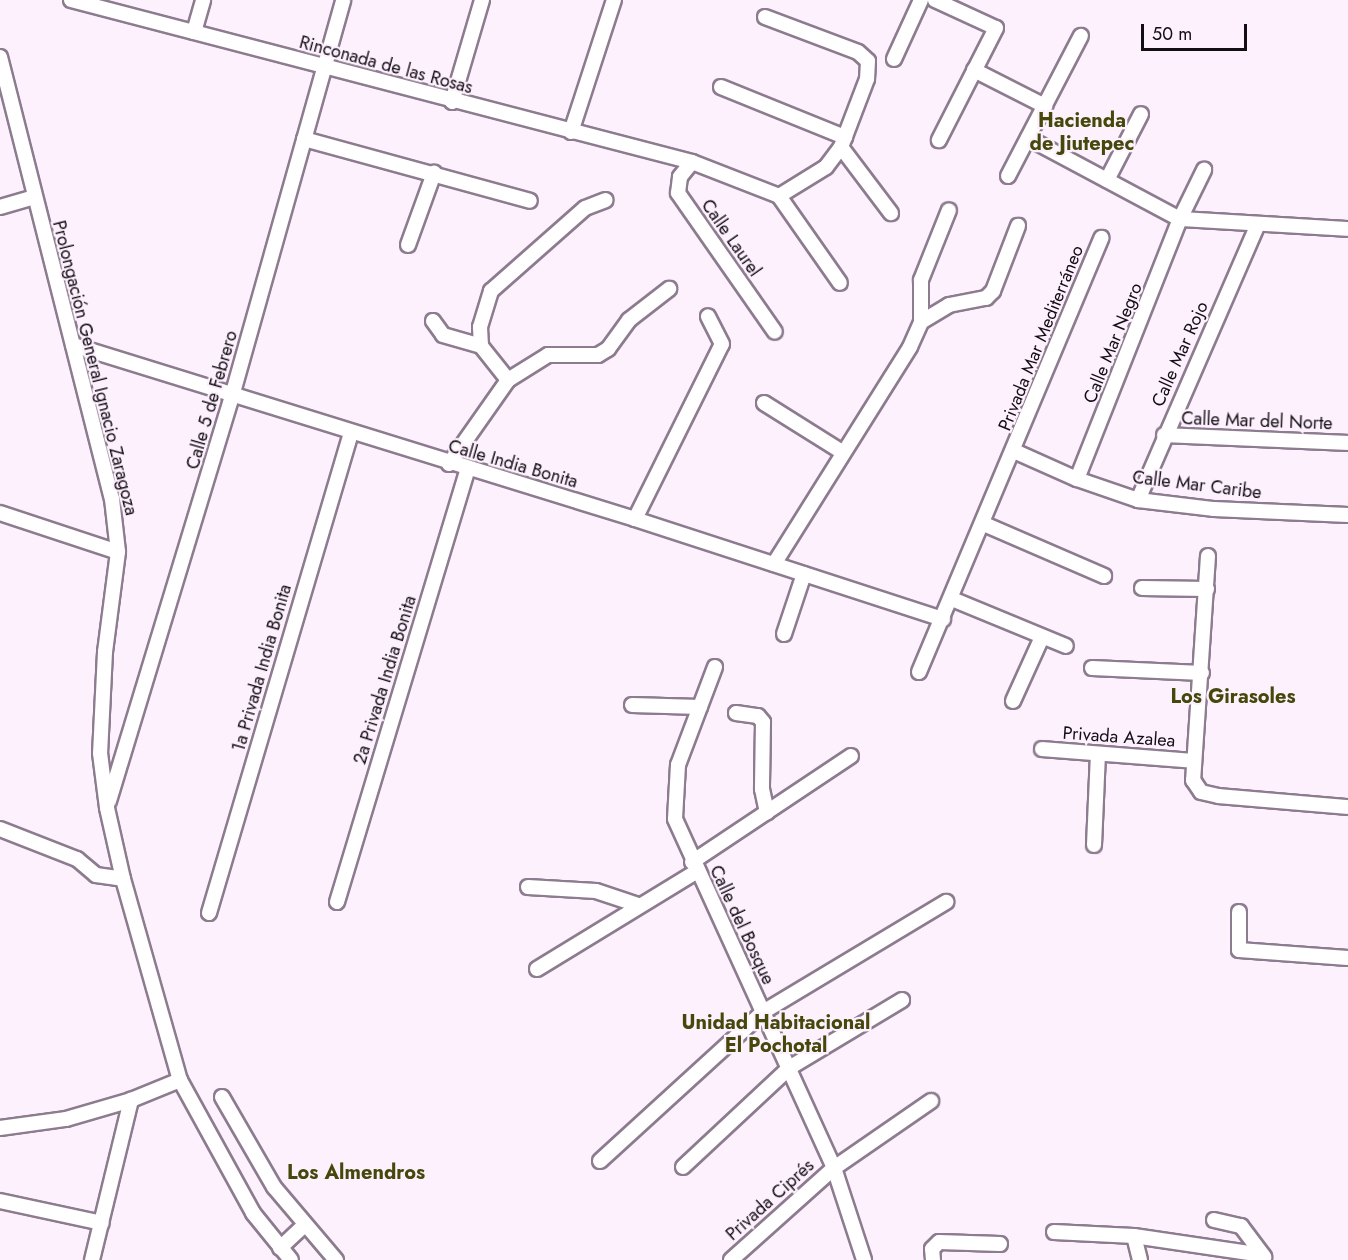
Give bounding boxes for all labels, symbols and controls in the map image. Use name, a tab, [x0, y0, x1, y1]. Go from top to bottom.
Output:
scale bar	[1144, 12, 1250, 50]
text: 50 m	[1152, 21, 1192, 47]
street label: Rinconada de las Rosas	[297, 31, 475, 99]
district label: Hacienda de Jiutepec	[1030, 108, 1134, 155]
street label: Calle Laurel	[696, 195, 766, 281]
street label: Prolongación General Ignacio Zaragoza	[48, 218, 142, 518]
street label: Privada Mar Mediterráneo	[994, 242, 1088, 434]
street label: Calle Mar Negro	[1079, 280, 1147, 406]
street label: Calle Mar Rojo	[1147, 298, 1213, 410]
street label: Calle 5 de Febrero	[182, 328, 242, 472]
street label: Calle Mar del Norte	[1181, 408, 1333, 434]
street label: Calle India Bonita	[446, 435, 580, 493]
street label: Calle Mar Caribe	[1131, 466, 1263, 504]
street label: 1a Privada India Bonita	[228, 582, 296, 754]
street label: 2a Privada India Bonita	[349, 593, 421, 767]
district label: Los Girasoles	[1170, 684, 1296, 708]
street label: Privada Azalea	[1062, 722, 1176, 752]
street label: Calle del Bosque	[705, 862, 779, 988]
district label: Unidad Habitacional El Pochotal	[682, 1011, 870, 1058]
street label: Privada Ciprés	[722, 1155, 818, 1245]
district label: Los Almendros	[287, 1160, 425, 1184]

